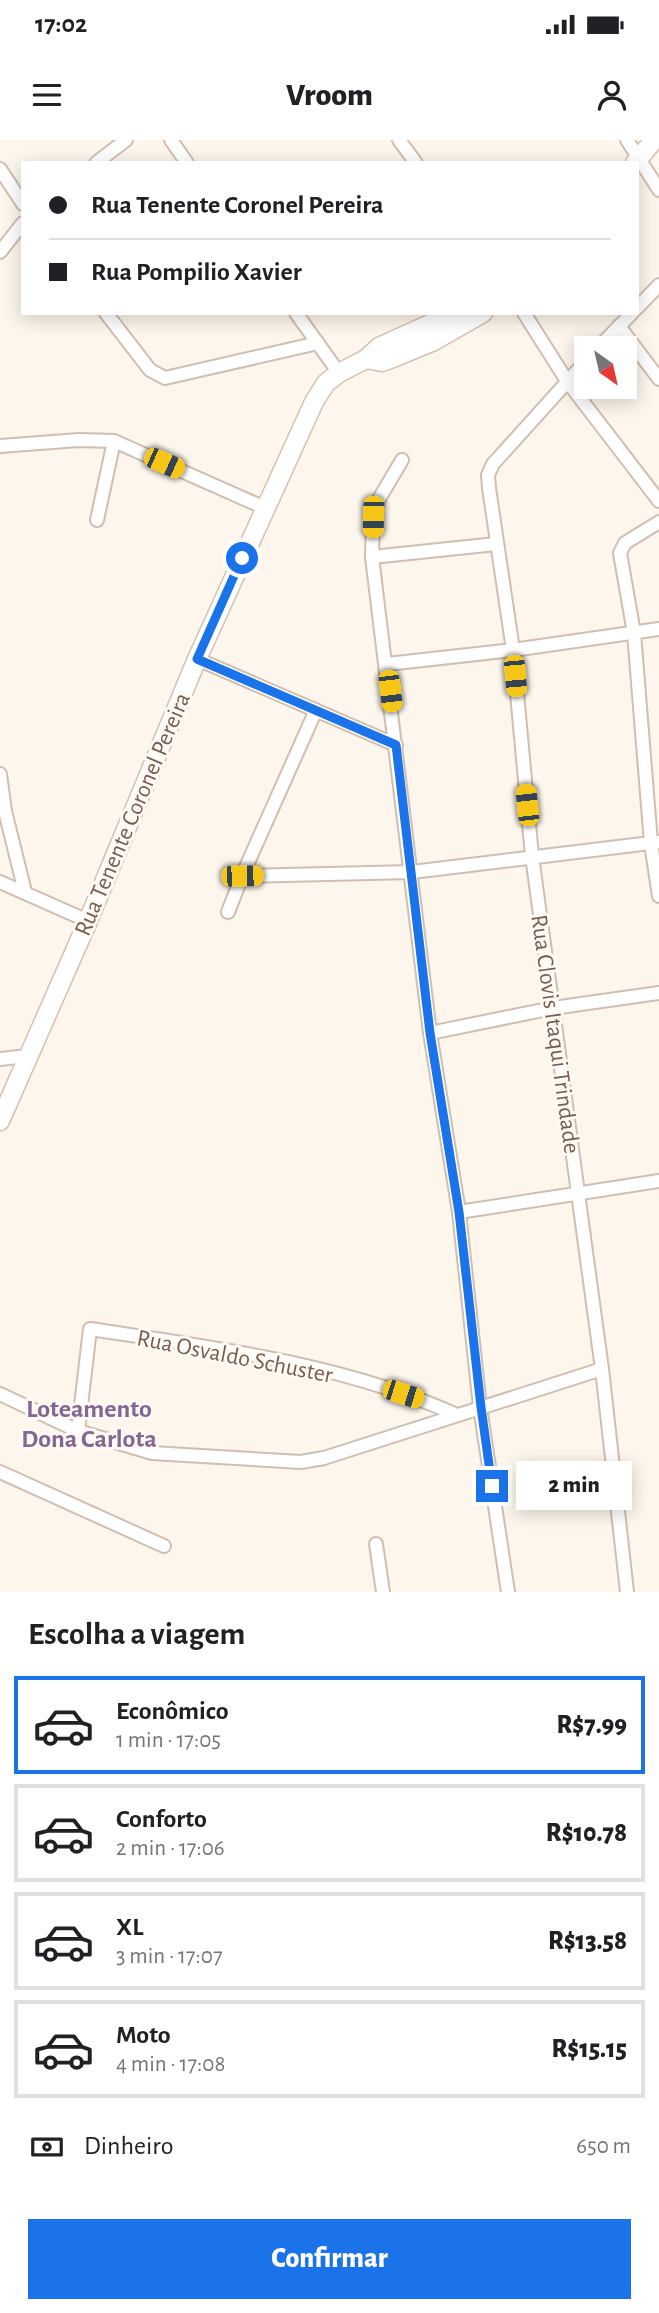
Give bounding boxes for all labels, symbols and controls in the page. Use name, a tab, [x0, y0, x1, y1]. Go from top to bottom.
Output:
text: 17:02	[35, 11, 87, 37]
icon: menu	[28, 76, 66, 114]
icon: person	[593, 76, 631, 114]
text: Vroom	[286, 79, 373, 111]
text: Rua Tenente Coronel Pereira	[91, 192, 384, 218]
text: Rua Pompilio Xavier	[91, 259, 302, 285]
north arrow	[574, 336, 637, 399]
map controls	[574, 336, 637, 399]
car	[141, 445, 188, 481]
car	[363, 496, 384, 538]
route start	[226, 542, 258, 574]
car	[503, 654, 528, 698]
car	[378, 669, 403, 713]
street label: Rua Tenente Coronel Pereira	[71, 689, 195, 939]
car	[515, 783, 540, 827]
car	[221, 865, 264, 887]
street label: Rua Clovis Itaqui Trindade	[526, 913, 584, 1155]
street label: Rua Osvaldo Schuster	[135, 1326, 335, 1388]
car	[380, 1378, 427, 1410]
district label: Loteamento Dona Carlota	[21, 1396, 157, 1452]
callout: 2 min	[516, 1462, 632, 1510]
route end	[476, 1470, 508, 1502]
text: 2 min	[548, 1474, 600, 1497]
text: Escolha a viagem	[28, 1618, 245, 1650]
icon: car	[32, 1694, 95, 1757]
text: Econômico	[116, 1698, 229, 1724]
text: R$7.99	[557, 1712, 627, 1738]
text: 1 min · 17:05	[116, 1729, 221, 1752]
icon: car	[32, 1802, 95, 1865]
text: Conforto	[116, 1806, 207, 1832]
text: R$10.78	[546, 1820, 627, 1846]
text: 2 min · 17:06	[116, 1837, 225, 1860]
icon: car	[32, 1910, 95, 1973]
text: XL	[116, 1914, 143, 1940]
text: R$13.58	[548, 1928, 627, 1954]
text: 3 min · 17:07	[116, 1945, 222, 1968]
icon: car	[32, 2018, 95, 2081]
text: Moto	[116, 2022, 171, 2048]
text: R$15.15	[551, 2036, 627, 2062]
text: 4 min · 17:08	[116, 2053, 225, 2076]
icon: cash	[28, 2128, 66, 2166]
text: Dinheiro	[84, 2133, 173, 2159]
text: 650 m	[576, 2135, 631, 2158]
button: Confirmar	[28, 2219, 631, 2299]

